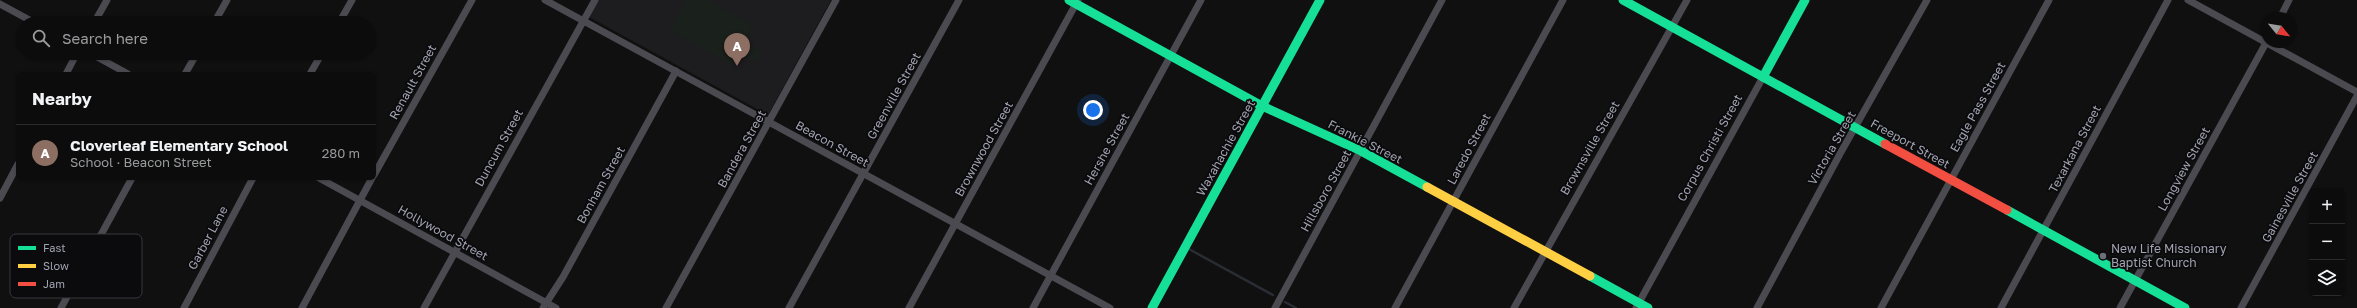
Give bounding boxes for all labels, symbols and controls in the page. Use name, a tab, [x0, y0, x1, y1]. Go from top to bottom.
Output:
north arrow	[2261, 12, 2297, 48]
search box	[16, 16, 376, 60]
icon: search	[30, 27, 52, 49]
text: Search here	[62, 29, 148, 47]
pin: A	[724, 33, 750, 66]
street label: Renault Street	[386, 42, 439, 122]
street label: Greenville Street	[863, 50, 924, 142]
street label: Eagle Pass Street	[1947, 59, 2009, 154]
text: Nearby	[32, 88, 92, 109]
street label: Corpus Christi Street	[1674, 91, 1745, 204]
street label: Waxahachie Street	[1193, 97, 1258, 199]
street label: Brownwood Street	[951, 98, 1016, 199]
street label: Brownsville Street	[1557, 98, 1623, 197]
your location	[1083, 100, 1103, 120]
street label: Texarkana Street	[2045, 102, 2104, 195]
street label: Duncum Street	[471, 106, 526, 189]
street label: Bandera Street	[714, 107, 769, 190]
street label: Victoria Street	[1804, 108, 1859, 187]
street label: Hershe Street	[1081, 110, 1133, 187]
street label: Laredo Street	[1444, 110, 1494, 187]
street label: Frankie Street	[1326, 116, 1405, 167]
street label: Freeport Street	[1868, 116, 1953, 172]
street label: Beacon Street	[793, 117, 872, 170]
street label: Longview Street	[2154, 124, 2213, 213]
text: Cloverleaf Elementary School	[70, 136, 288, 154]
street label: Bonham Street	[573, 143, 628, 226]
text: A	[40, 145, 50, 161]
text: 280 m	[322, 145, 360, 161]
street label: Hillsboro Street	[1297, 147, 1354, 234]
street label: Gainesville Street	[2258, 148, 2321, 245]
text: School · Beacon Street	[70, 154, 212, 170]
map controls	[2309, 188, 2345, 296]
button: +	[2309, 188, 2345, 224]
street label: Hollywood Street	[396, 202, 491, 264]
street label: Garber Lane	[184, 203, 231, 272]
button: −	[2309, 224, 2345, 260]
legend	[10, 234, 142, 298]
text: Fast	[43, 241, 66, 254]
place label: New Life Missionary Baptist Church	[2111, 241, 2227, 270]
marker: New Life Missionary Baptist Church	[2098, 251, 2108, 261]
text: Slow	[43, 259, 69, 272]
button: layers	[2309, 260, 2345, 296]
text: Jam	[43, 277, 65, 290]

